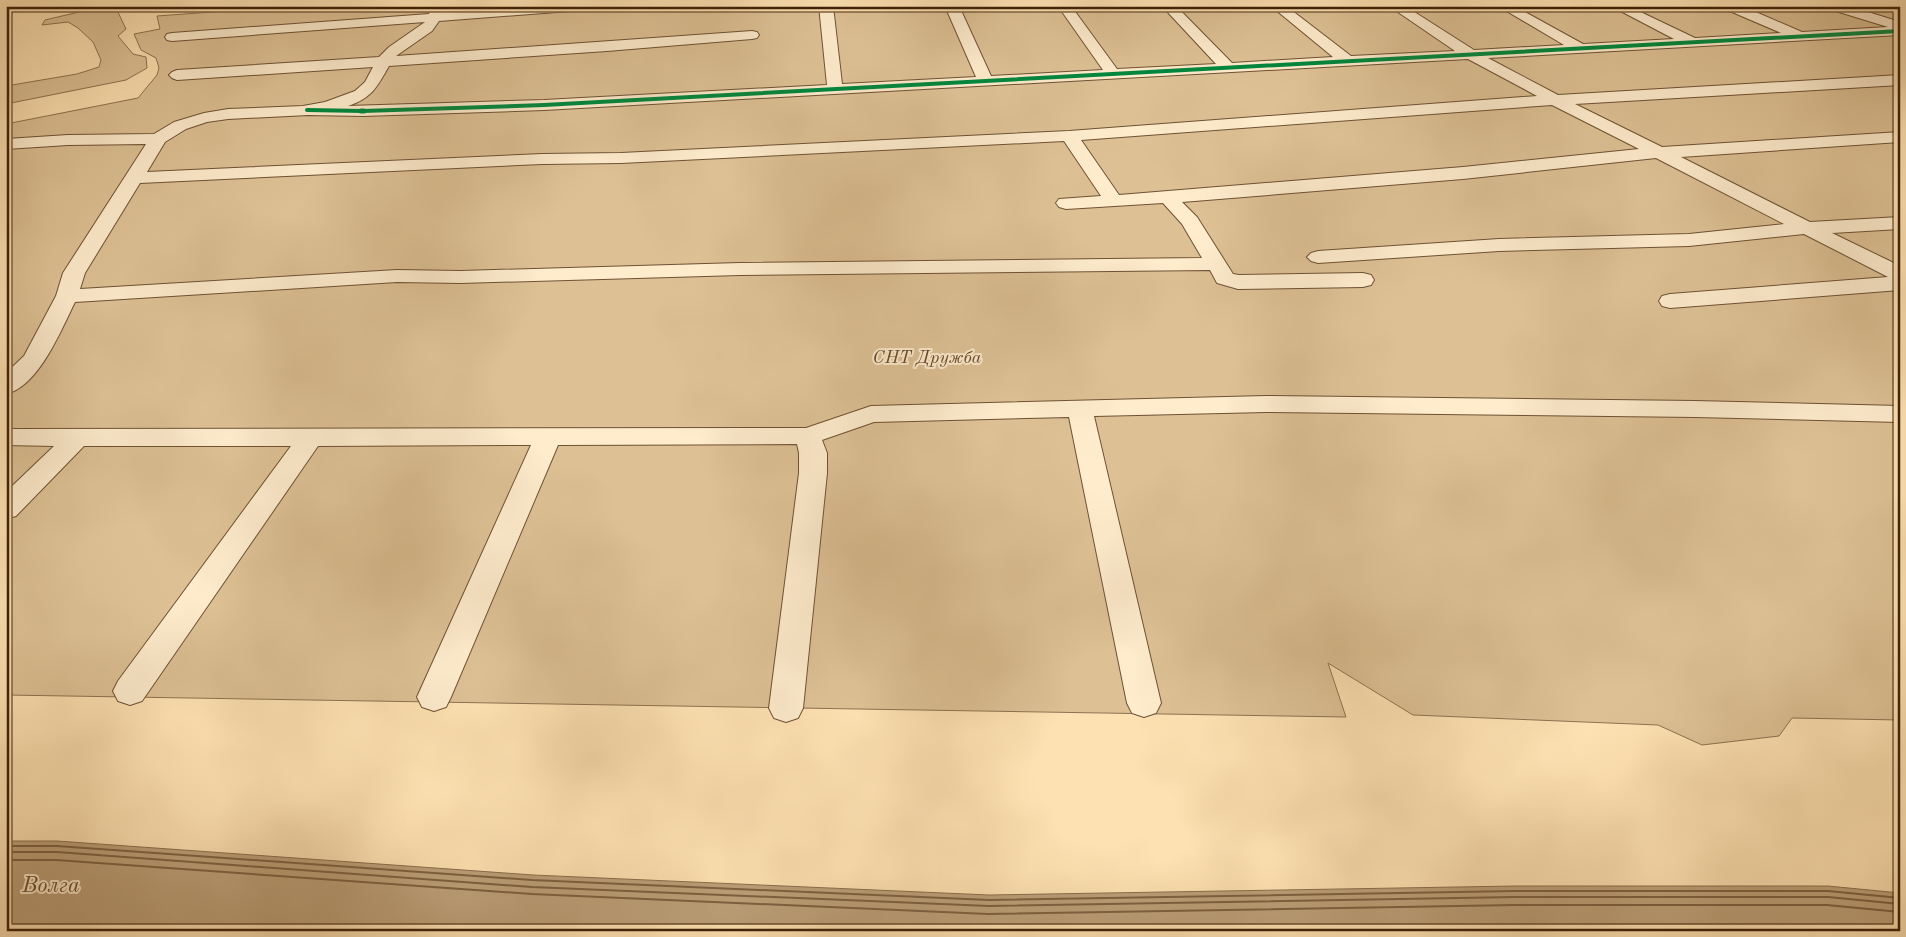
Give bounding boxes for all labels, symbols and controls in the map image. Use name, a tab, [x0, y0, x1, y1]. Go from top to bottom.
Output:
park label: СНТ Дружба	[873, 349, 982, 367]
water label: Волга	[21, 875, 80, 897]

